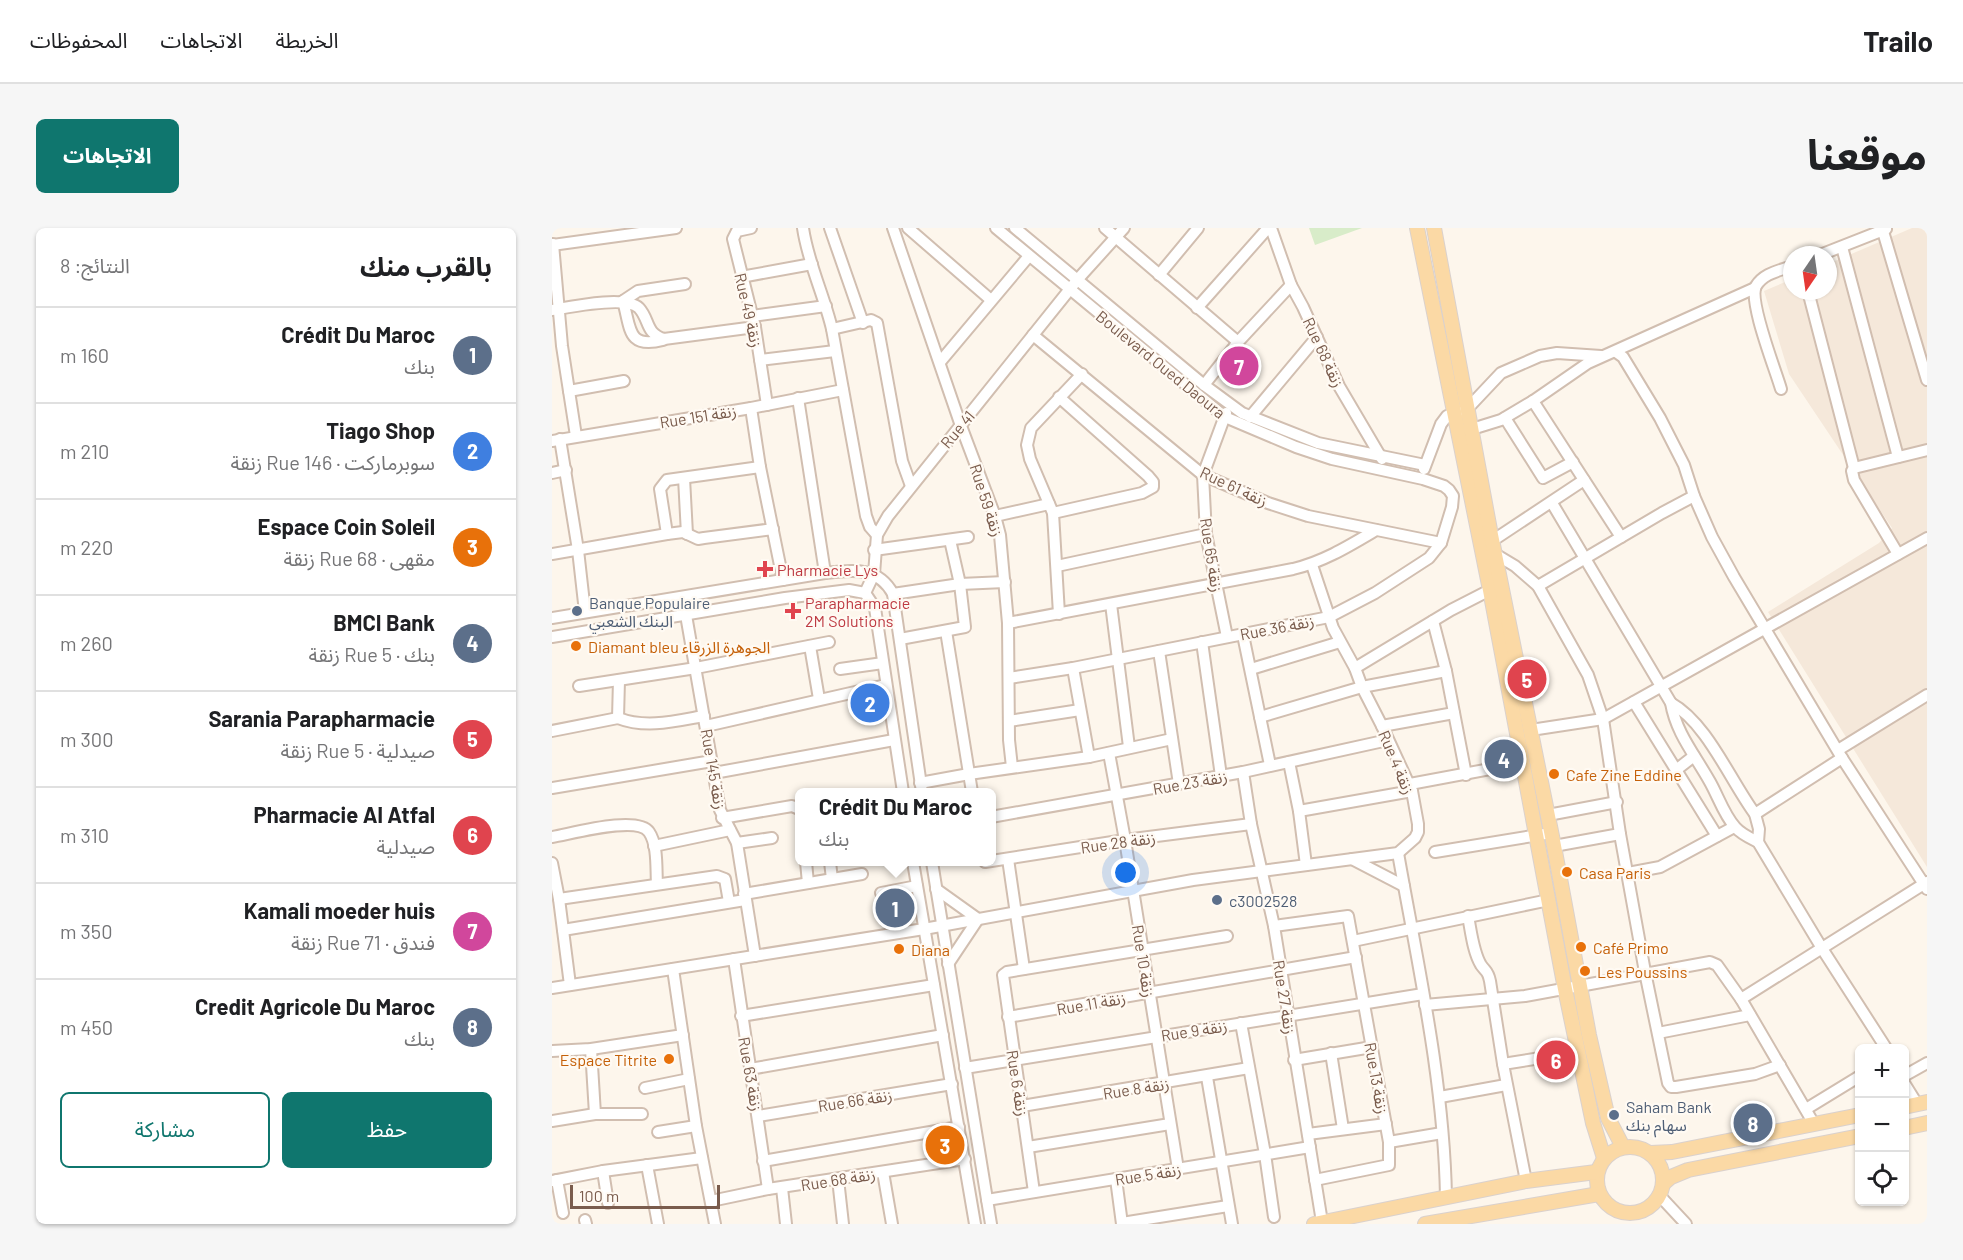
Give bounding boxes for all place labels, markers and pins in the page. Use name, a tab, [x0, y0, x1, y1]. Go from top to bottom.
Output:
pin: 7	[1220, 344, 1258, 388]
place label: Pharmacie Lys	[777, 560, 878, 579]
marker: Pharmacie Lys	[758, 562, 772, 576]
place label: Banque Populaire البنك الشعبي	[589, 593, 710, 633]
place label: Parapharmacie 2M Solutions	[805, 593, 910, 630]
marker: Banque Populaire البنك الشعبي	[570, 604, 584, 618]
marker: Parapharmacie 2M Solutions	[786, 604, 800, 618]
place label: Diamant bleu الجوهرة الزرقاء	[588, 637, 770, 657]
marker: Diamant bleu الجوهرة الزرقاء	[569, 639, 583, 653]
pin: 5	[1508, 656, 1546, 702]
pin: 2	[850, 680, 890, 726]
pin: 4	[1484, 736, 1524, 782]
place label: Cafe Zine Eddine	[1566, 765, 1682, 784]
marker: Cafe Zine Eddine	[1547, 767, 1561, 781]
place label: Casa Paris	[1579, 863, 1651, 882]
marker: Casa Paris	[1560, 865, 1574, 879]
pin: 1	[876, 886, 914, 930]
place label: c3002528	[1229, 891, 1297, 910]
marker: c3002528	[1210, 893, 1224, 907]
place label: Café Primo	[1593, 938, 1669, 957]
place label: Diana	[911, 940, 950, 959]
marker: Café Primo	[1574, 940, 1588, 954]
marker: Diana	[892, 942, 906, 956]
place label: Les Poussins	[1597, 962, 1687, 981]
marker: Les Poussins	[1578, 964, 1592, 978]
pin: 6	[1536, 1038, 1576, 1082]
place label: Espace Titrite	[560, 1050, 657, 1069]
marker: Espace Titrite	[662, 1052, 676, 1066]
place label: Saham Bank سهام بنك	[1626, 1097, 1711, 1138]
pin: 8	[1734, 1100, 1772, 1146]
marker: Saham Bank سهام بنك	[1607, 1108, 1621, 1122]
pin: 3	[926, 1122, 964, 1168]

